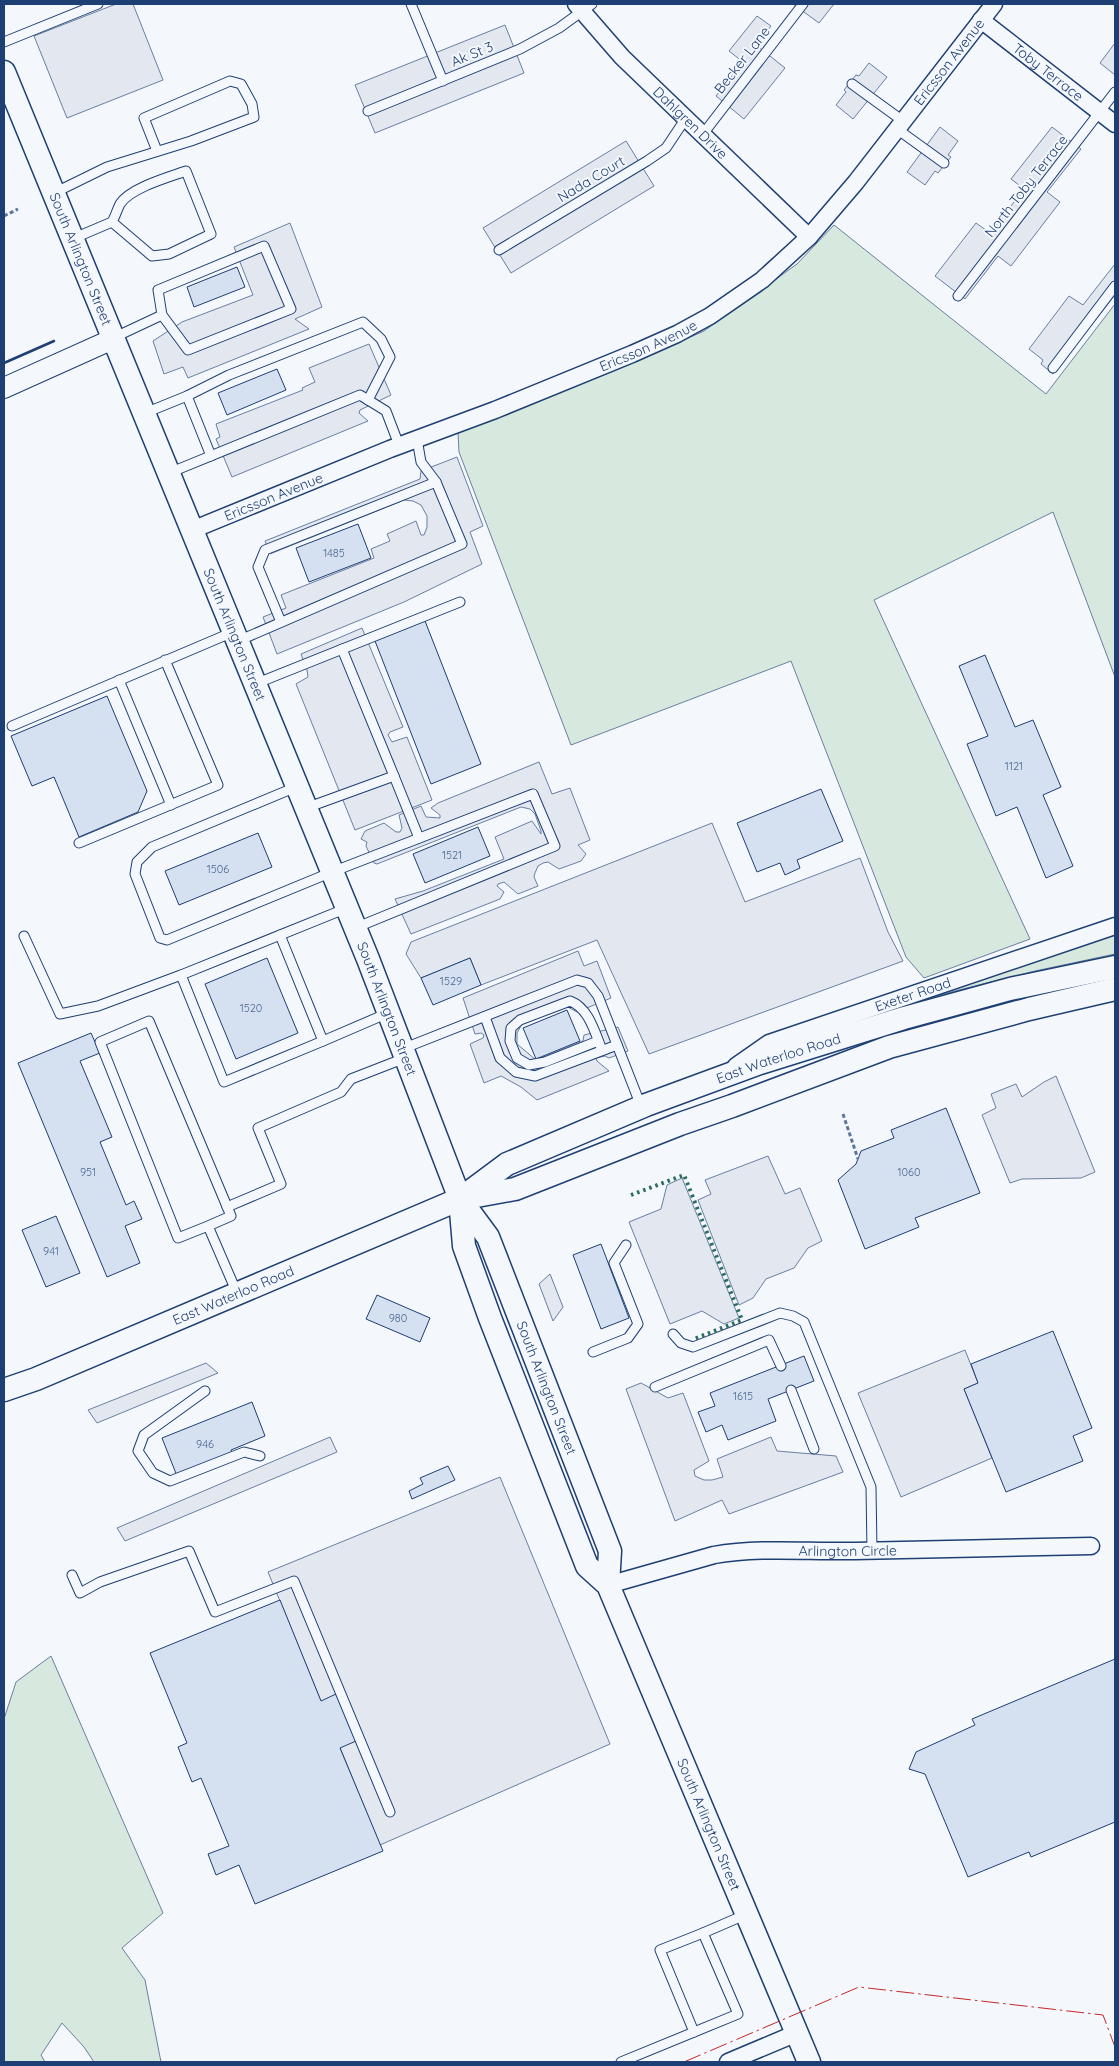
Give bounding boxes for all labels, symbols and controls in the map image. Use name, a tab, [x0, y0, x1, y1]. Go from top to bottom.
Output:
street label: Ericsson Avenue	[910, 15, 988, 109]
street label: Becker Lane	[710, 23, 774, 97]
street label: Ak St 3	[448, 37, 496, 71]
street label: Toby Terrace	[1009, 39, 1087, 105]
street label: Dahlgren Drive	[649, 83, 732, 163]
street label: North Toby Terrace	[980, 131, 1072, 241]
street label: Nada Court	[554, 152, 628, 206]
street label: South Arlington Street	[45, 190, 116, 328]
street label: Ericsson Avenue	[597, 316, 700, 375]
street label: Ericsson Avenue	[221, 468, 326, 525]
house number: 1485	[323, 546, 345, 560]
street label: South Arlington Street	[200, 565, 270, 704]
house number: 1121	[1005, 759, 1023, 773]
house number: 1521	[442, 848, 462, 862]
house number: 1506	[207, 862, 229, 876]
street label: South Arlington Street	[353, 939, 421, 1078]
street label: Exeter Road	[872, 973, 953, 1016]
house number: 1529	[440, 974, 462, 988]
house number: 1520	[240, 1001, 262, 1015]
street label: East Waterloo Road	[714, 1029, 843, 1087]
house number: 951	[80, 1165, 96, 1179]
house number: 1060	[897, 1165, 921, 1179]
house number: 941	[43, 1244, 59, 1258]
street label: East Waterloo Road	[170, 1262, 297, 1329]
house number: 980	[389, 1311, 407, 1325]
street label: South Arlington Street	[513, 1318, 581, 1457]
house number: 1615	[733, 1389, 753, 1403]
house number: 946	[196, 1437, 214, 1451]
street label: Arlington Circle	[798, 1541, 897, 1560]
street label: South Arlington Street	[673, 1756, 745, 1894]

